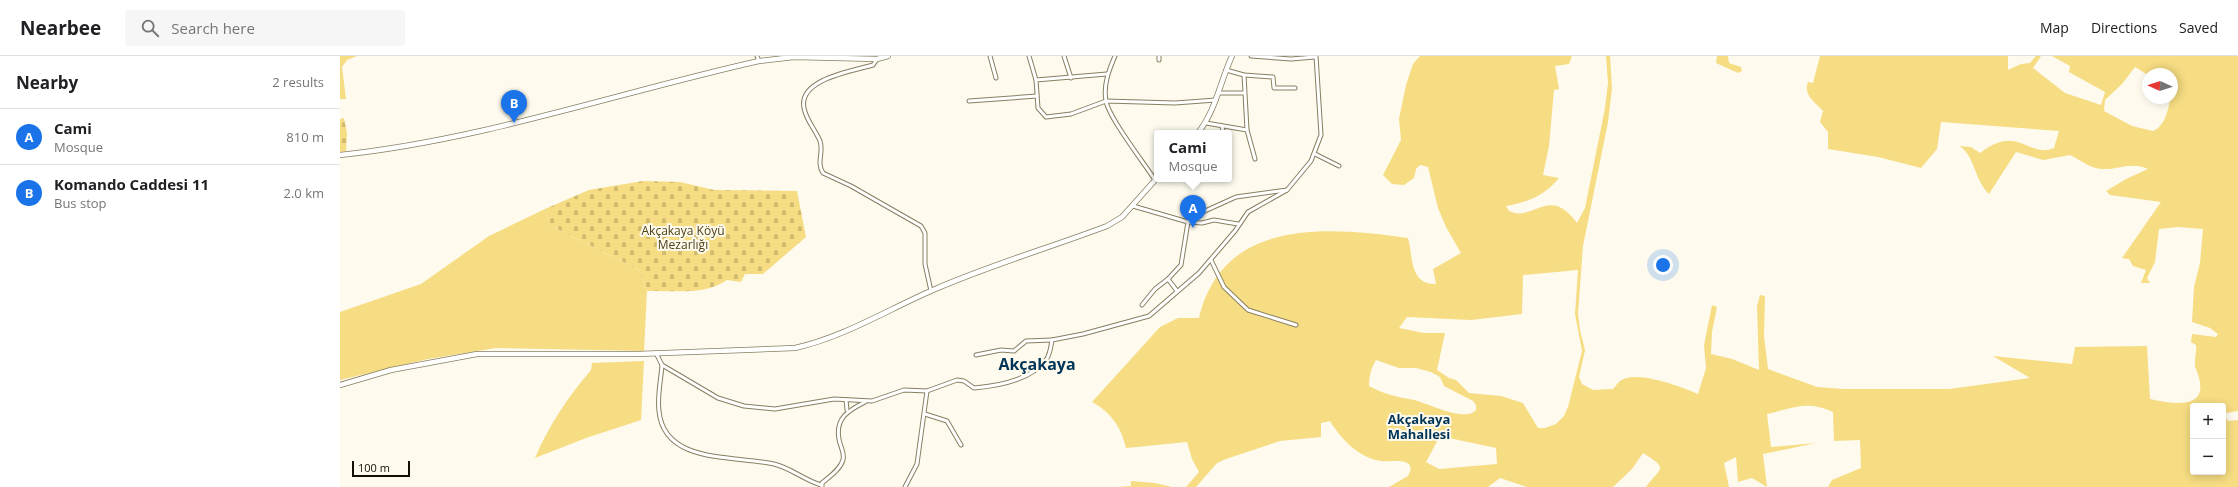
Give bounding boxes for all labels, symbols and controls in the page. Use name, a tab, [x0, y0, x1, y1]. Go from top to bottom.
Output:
search box	[125, 10, 405, 46]
text: Nearbee	[20, 15, 101, 41]
icon: search	[139, 17, 161, 39]
text: Search here	[171, 18, 255, 38]
text: Map	[2040, 18, 2069, 37]
text: Directions	[2091, 18, 2157, 37]
text: Saved	[2179, 18, 2218, 37]
north arrow	[2142, 68, 2178, 104]
text: Nearby	[16, 71, 78, 94]
text: 2 results	[272, 73, 324, 91]
pin: B	[501, 90, 527, 123]
text: Cami	[54, 118, 92, 138]
text: A	[25, 128, 33, 146]
text: 810 m	[286, 128, 324, 146]
popup	[1154, 130, 1232, 182]
text: Cami	[1169, 137, 1206, 157]
text: Mosque	[54, 138, 103, 156]
text: Mosque	[1169, 157, 1217, 175]
text: Komando Caddesi 11	[54, 174, 209, 194]
text: B	[25, 184, 33, 202]
text: 2.0 km	[283, 184, 324, 202]
text: Bus stop	[54, 194, 107, 212]
pin: A	[1180, 195, 1206, 228]
park label: Akçakaya Köyü Mezarlığı	[641, 222, 725, 253]
your location	[1653, 255, 1673, 275]
district label: Akçakaya	[998, 353, 1076, 375]
map controls	[2190, 403, 2226, 475]
button: +	[2190, 403, 2226, 439]
district label: Akçakaya Mahallesi	[1388, 410, 1450, 443]
button: −	[2190, 439, 2226, 475]
scale bar	[352, 459, 410, 478]
text: 100 m	[358, 460, 390, 475]

